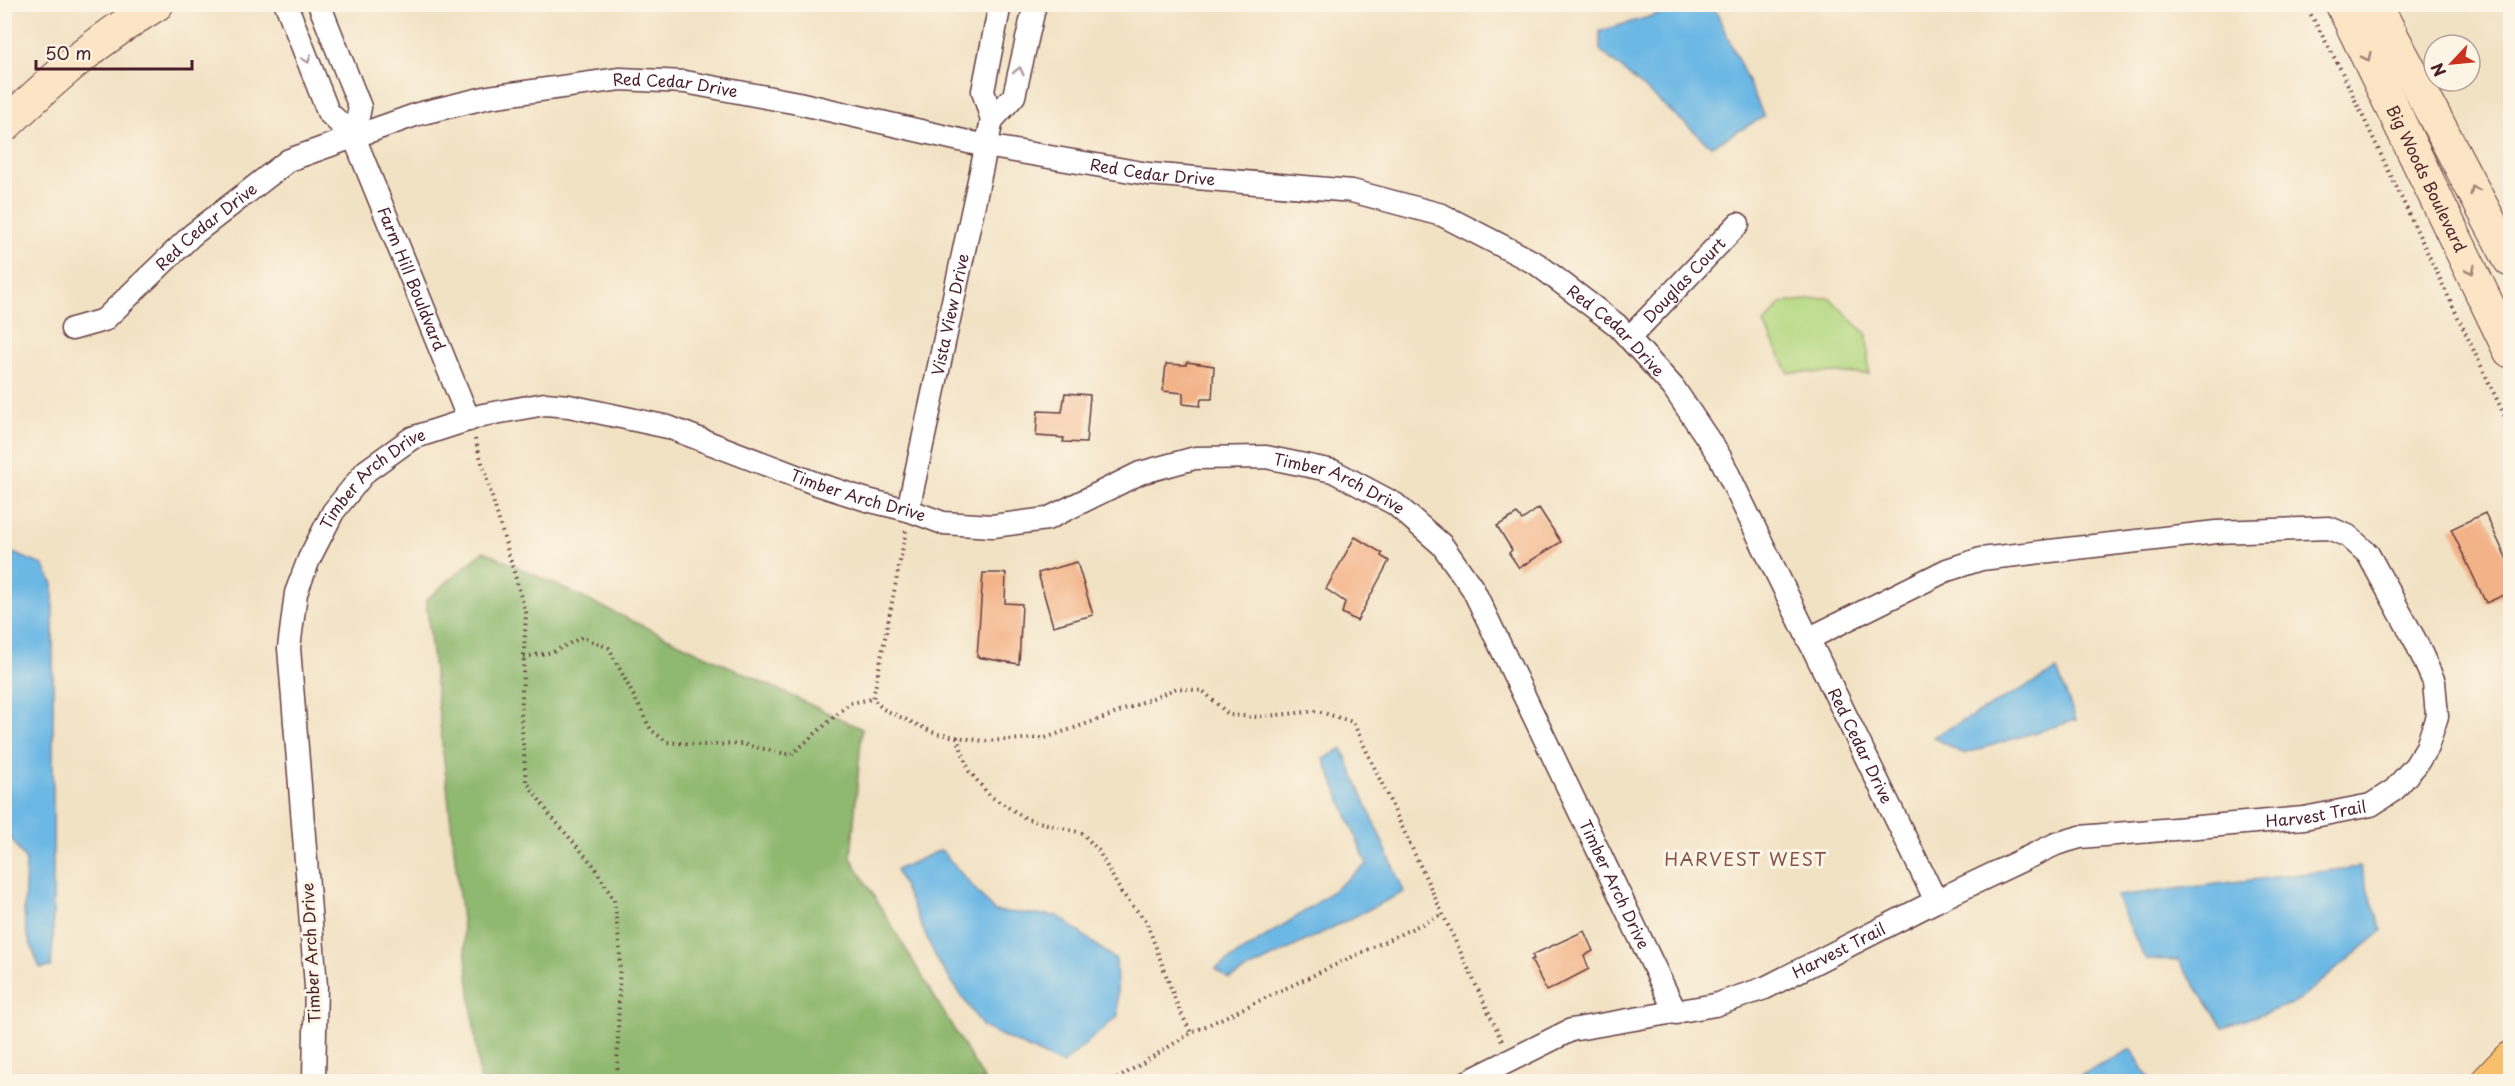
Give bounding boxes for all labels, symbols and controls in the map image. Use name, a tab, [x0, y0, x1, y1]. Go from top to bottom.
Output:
scale bar	[36, 33, 192, 71]
north arrow	[2422, 33, 2482, 93]
text: 50 m	[45, 39, 92, 66]
one-way arrow	[2360, 51, 2371, 62]
one-way arrow	[300, 53, 312, 64]
text: N	[2424, 59, 2451, 81]
street label: Red Cedar Drive	[611, 66, 740, 103]
one-way arrow	[1012, 66, 1025, 76]
street label: Big Woods Boulevard	[2382, 101, 2473, 256]
street label: Red Cedar Drive	[1088, 151, 1217, 191]
street label: Red Cedar Drive	[149, 176, 262, 275]
one-way arrow	[2470, 186, 2481, 196]
street label: Farm Hill Bouldvard	[373, 203, 453, 354]
street label: Douglas Court	[1637, 231, 1731, 328]
street label: Vista View Drive	[924, 251, 974, 378]
one-way arrow	[2463, 264, 2475, 275]
street label: Red Cedar Drive	[1563, 278, 1671, 382]
street label: Timber Arch Drive	[313, 422, 428, 533]
street label: Timber Arch Drive	[1271, 446, 1411, 519]
street label: Timber Arch Drive	[787, 462, 930, 527]
street label: Red Cedar Drive	[1823, 683, 1900, 808]
street label: Harvest Trail	[2264, 793, 2368, 832]
street label: Timber Arch Drive	[1574, 815, 1656, 953]
district label: HARVEST WEST	[1664, 845, 1828, 872]
street label: Timber Arch Drive	[294, 882, 326, 1024]
street label: Harvest Trail	[1787, 916, 1889, 983]

